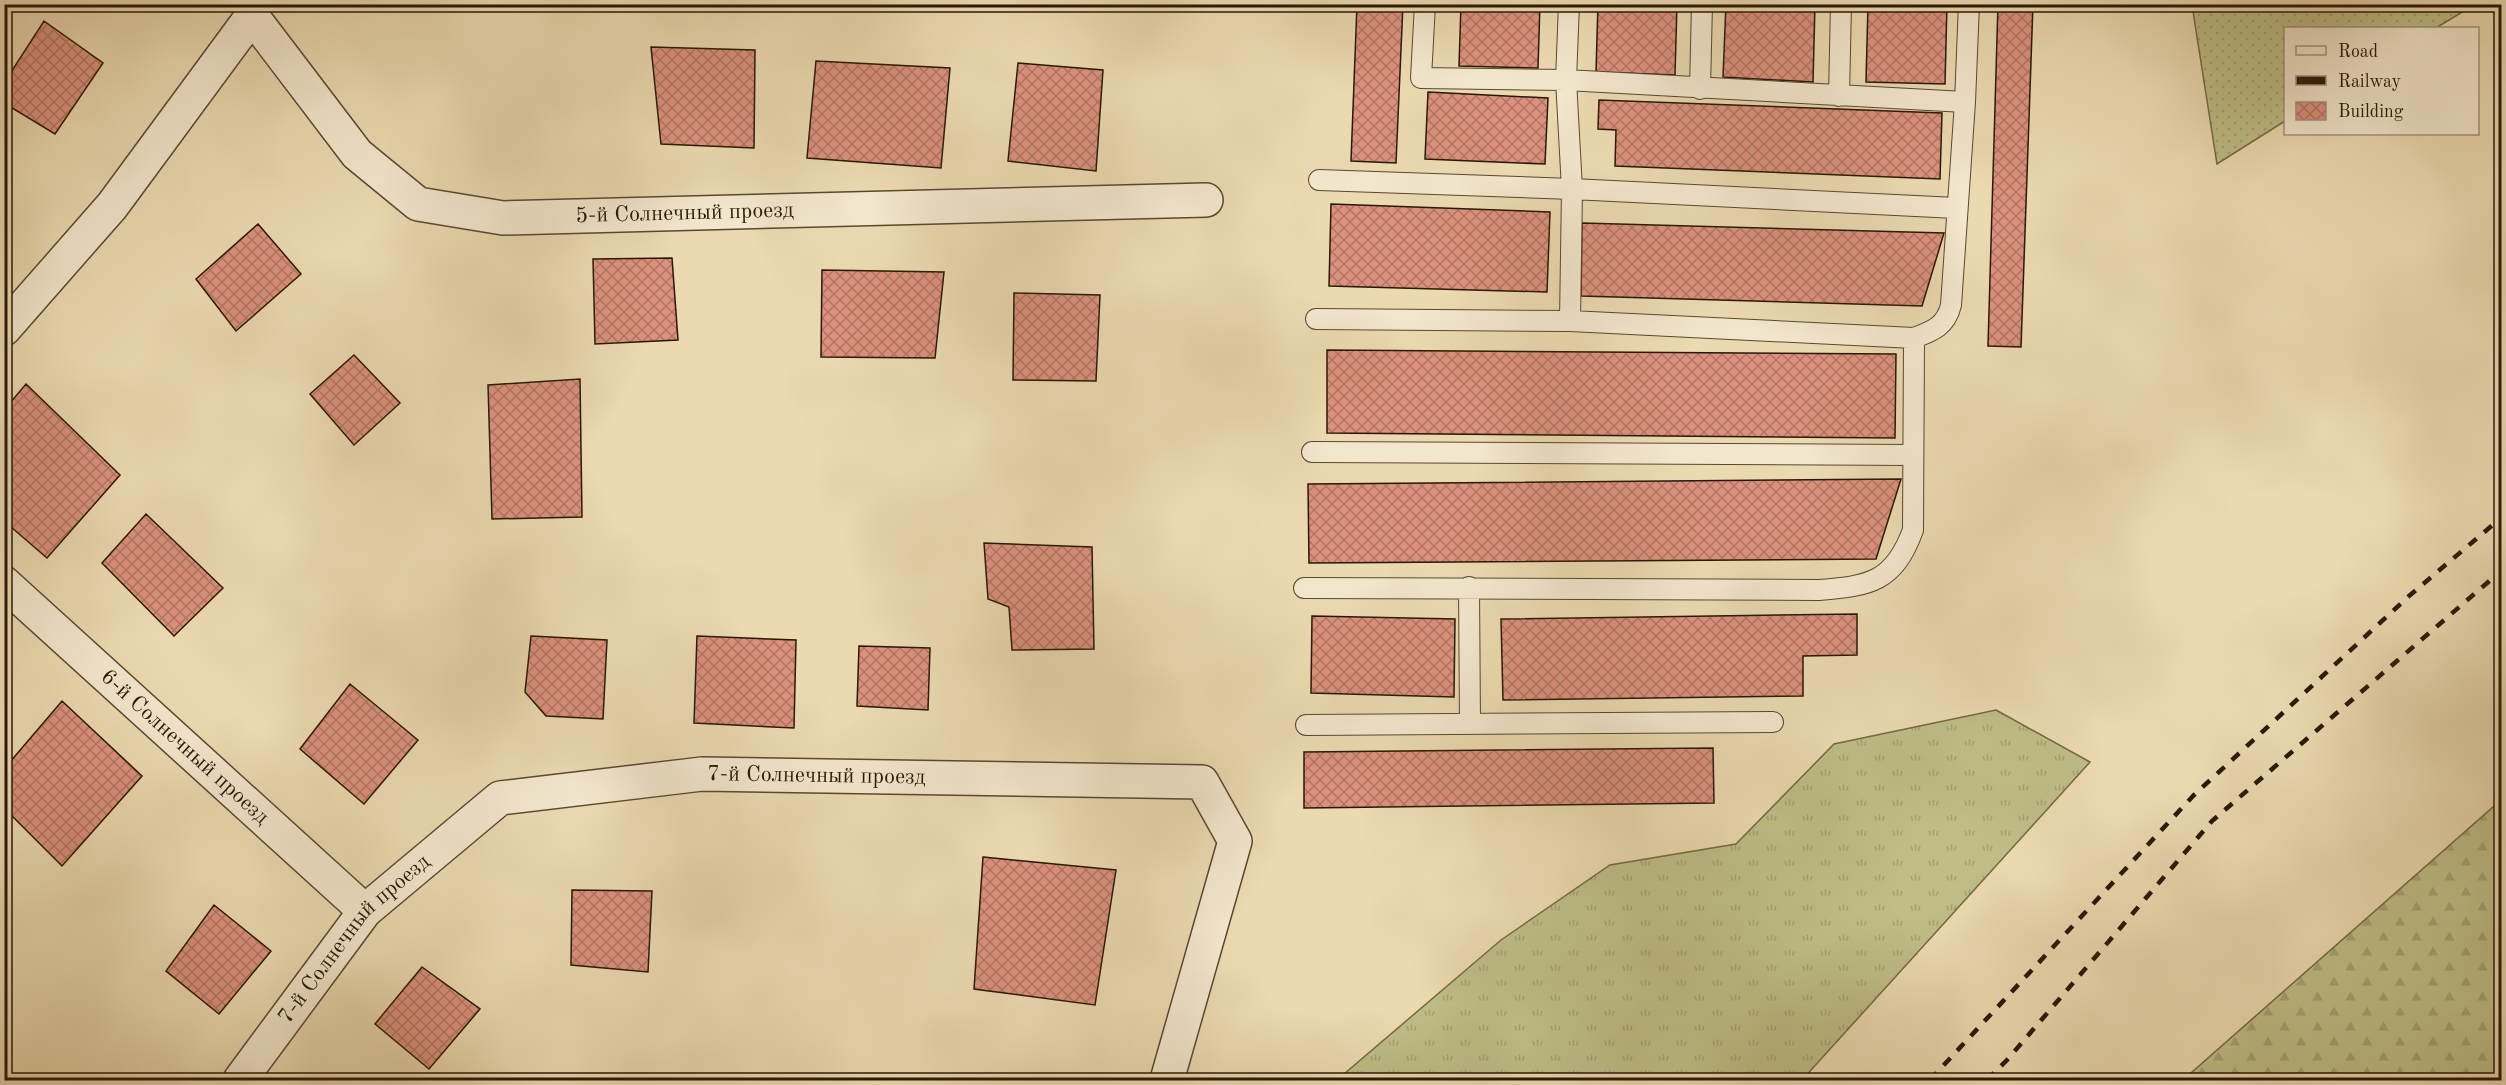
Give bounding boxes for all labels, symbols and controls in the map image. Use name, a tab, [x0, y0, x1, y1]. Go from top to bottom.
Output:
legend	[2284, 27, 2479, 135]
text: Road	[2338, 43, 2378, 61]
text: Railway	[2338, 73, 2401, 91]
text: Building	[2338, 103, 2404, 121]
street label: 5-й Солнечный проезд	[575, 200, 794, 227]
street label: 6-й Солнечный проезд	[96, 666, 273, 829]
street label: 7-й Солнечный проезд	[707, 763, 926, 789]
street label: 7-й Солнечный проезд	[274, 850, 434, 1028]

